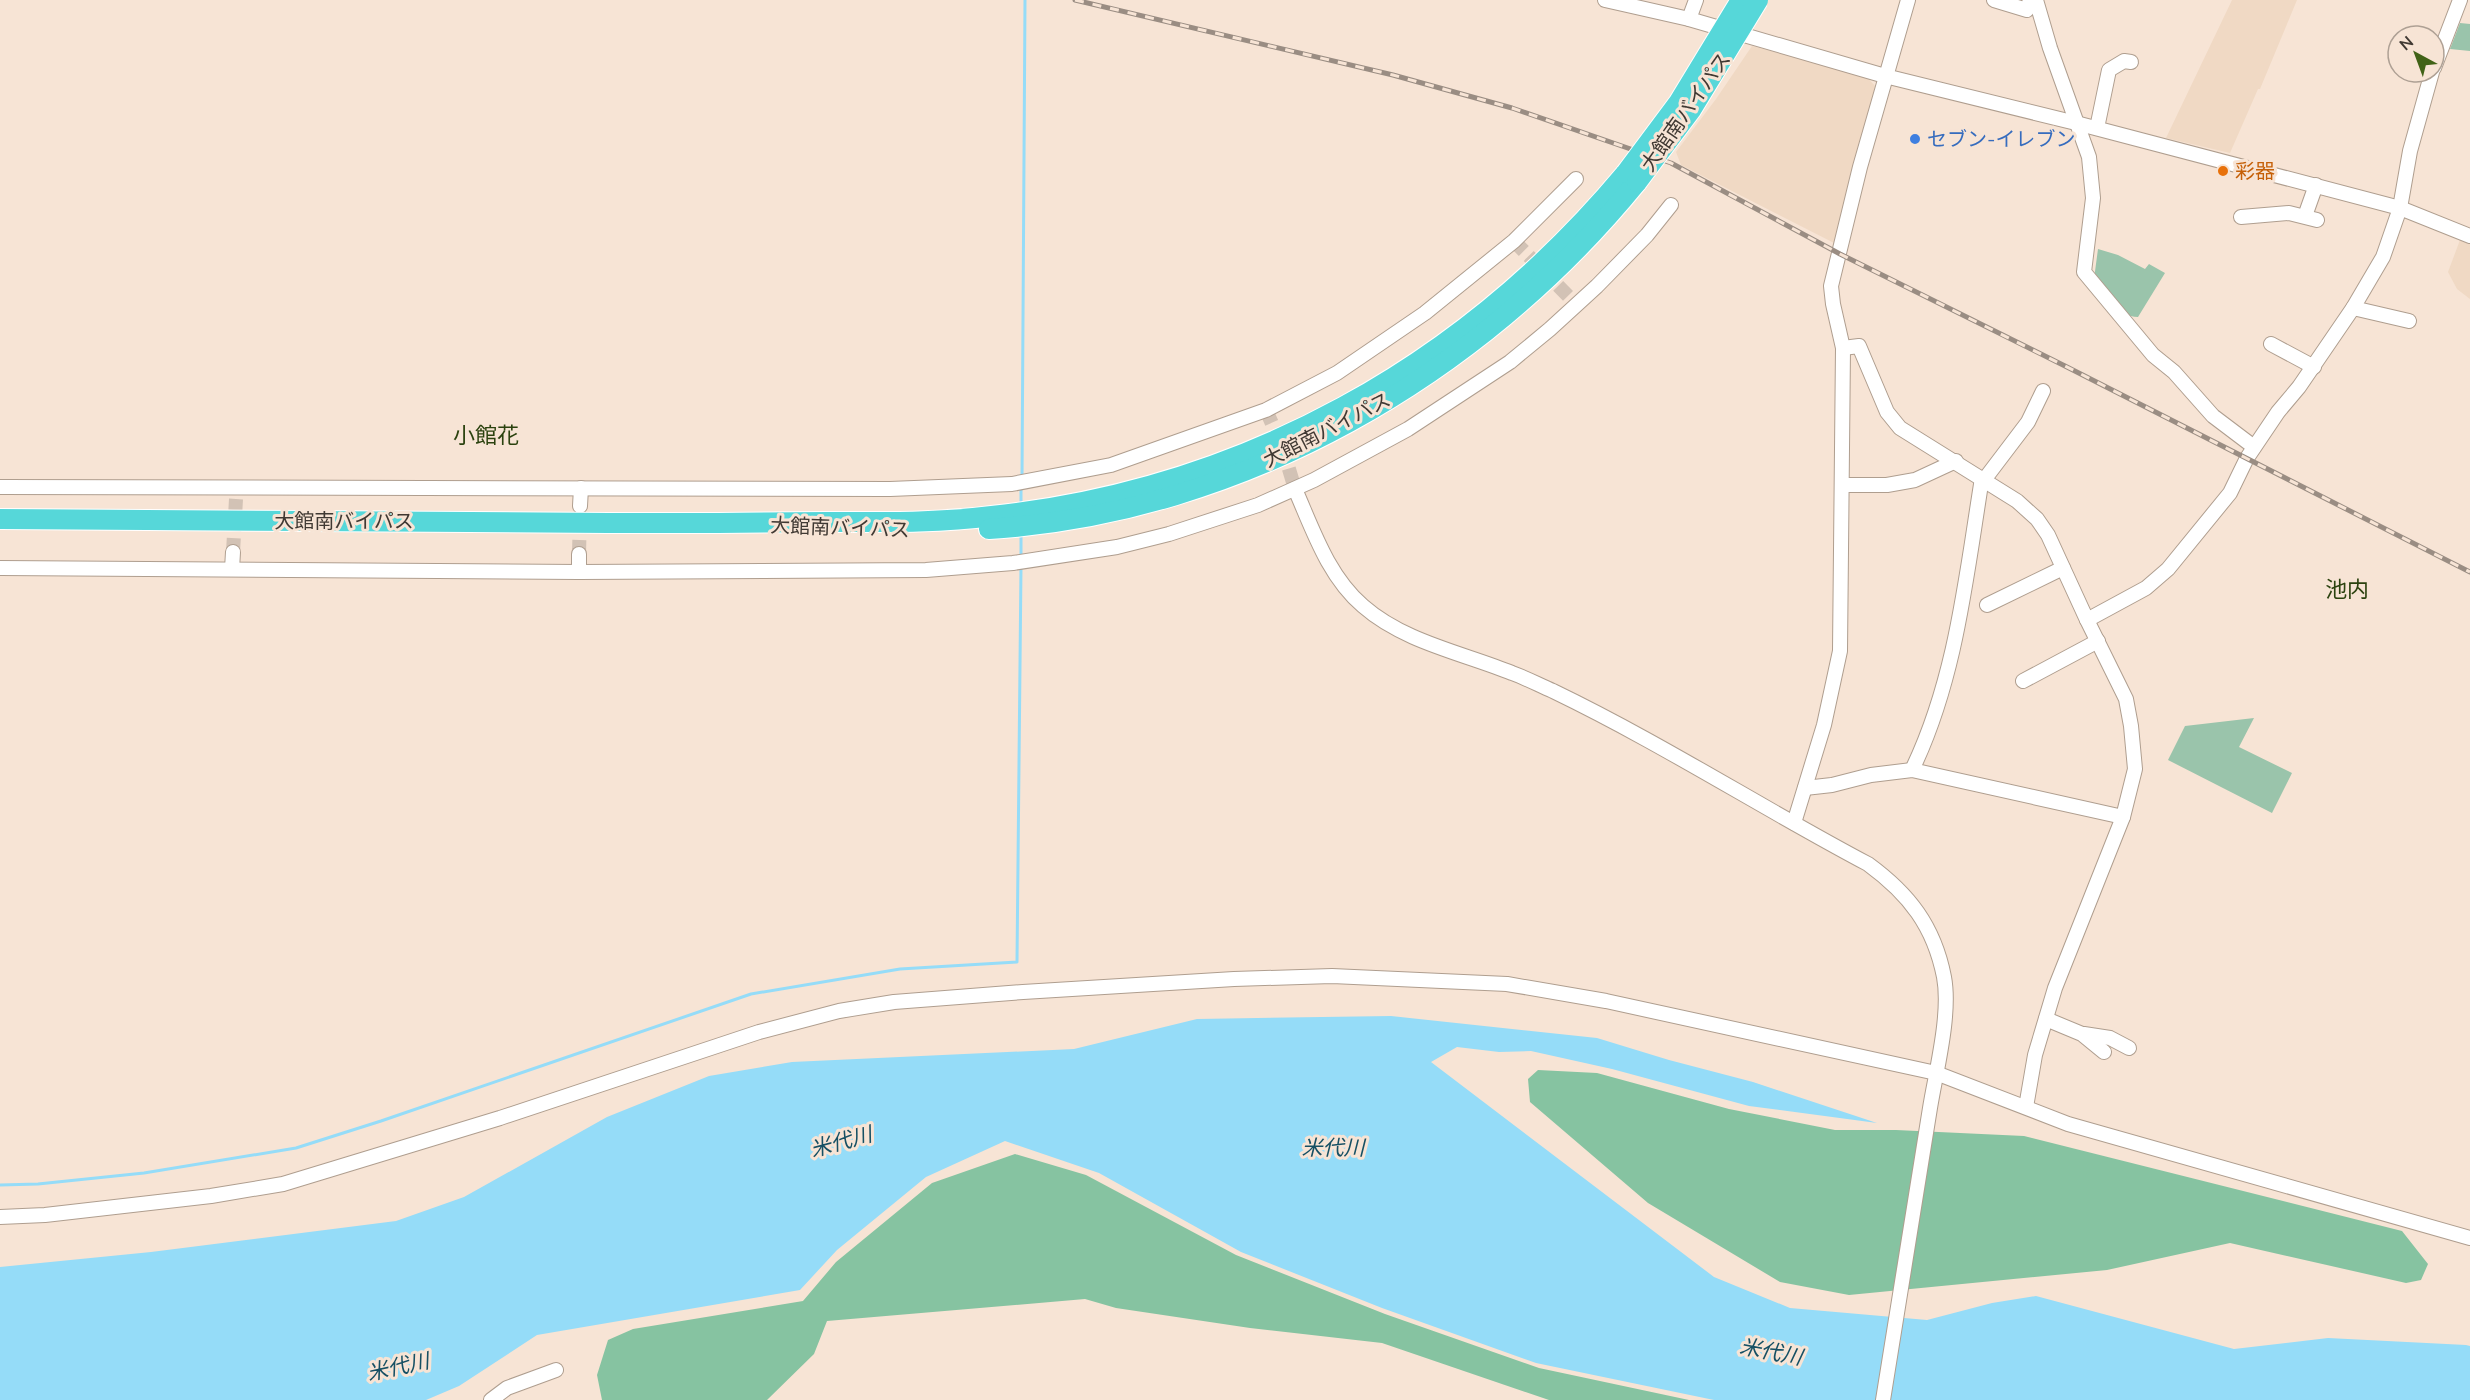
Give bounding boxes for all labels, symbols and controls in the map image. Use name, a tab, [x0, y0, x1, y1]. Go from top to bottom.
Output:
north arrow	[2386, 24, 2446, 84]
text: N	[2395, 31, 2419, 56]
street label: 大館南バイパス	[1635, 47, 1737, 177]
place label: セブン-イレブン	[1927, 126, 2075, 153]
marker: セブン-イレブン	[1908, 132, 1922, 146]
place label: 彩器	[2235, 158, 2275, 185]
marker: 彩器	[2216, 164, 2230, 178]
street label: 大館南バイパス	[1259, 386, 1395, 474]
district label: 小館花	[453, 421, 519, 451]
street label: 大館南バイパス	[274, 508, 414, 535]
street label: 大館南バイパス	[770, 512, 910, 544]
district label: 池内	[2325, 575, 2369, 605]
water label: 米代川	[807, 1120, 877, 1164]
water label: 米代川	[1302, 1134, 1366, 1162]
water label: 米代川	[1737, 1332, 1807, 1372]
water label: 米代川	[364, 1346, 434, 1387]

